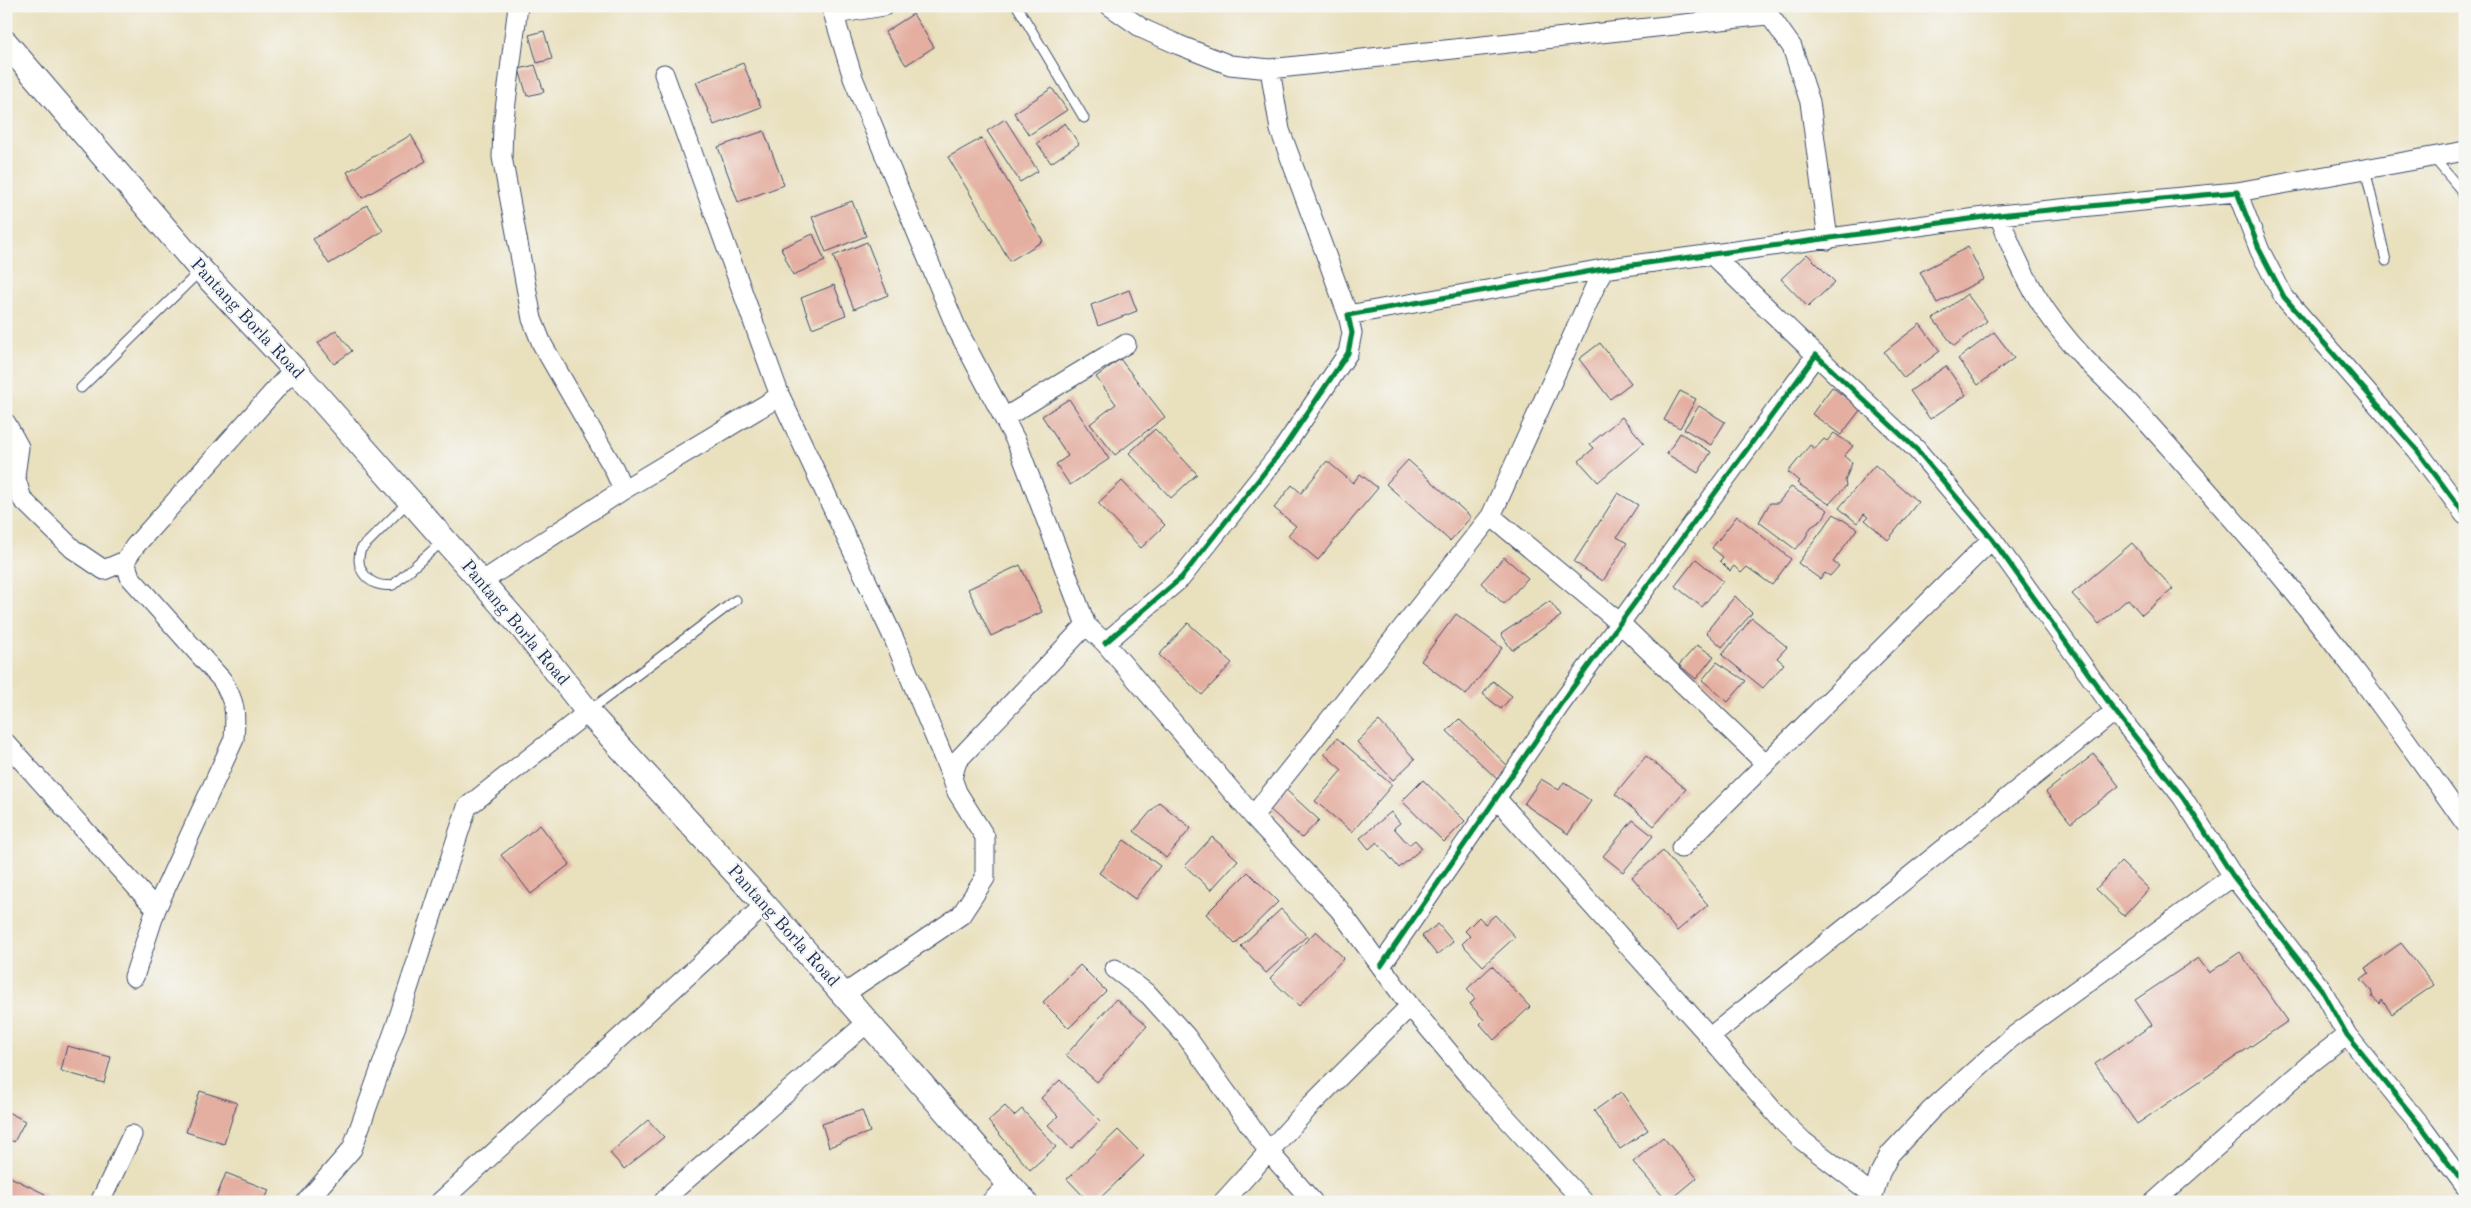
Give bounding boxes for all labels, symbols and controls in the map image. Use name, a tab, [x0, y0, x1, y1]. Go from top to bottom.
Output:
street label: Pantang Borla Road	[187, 255, 307, 383]
street label: Pantang Borla Road	[458, 557, 572, 689]
street label: Pantang Borla Road	[724, 862, 842, 990]

